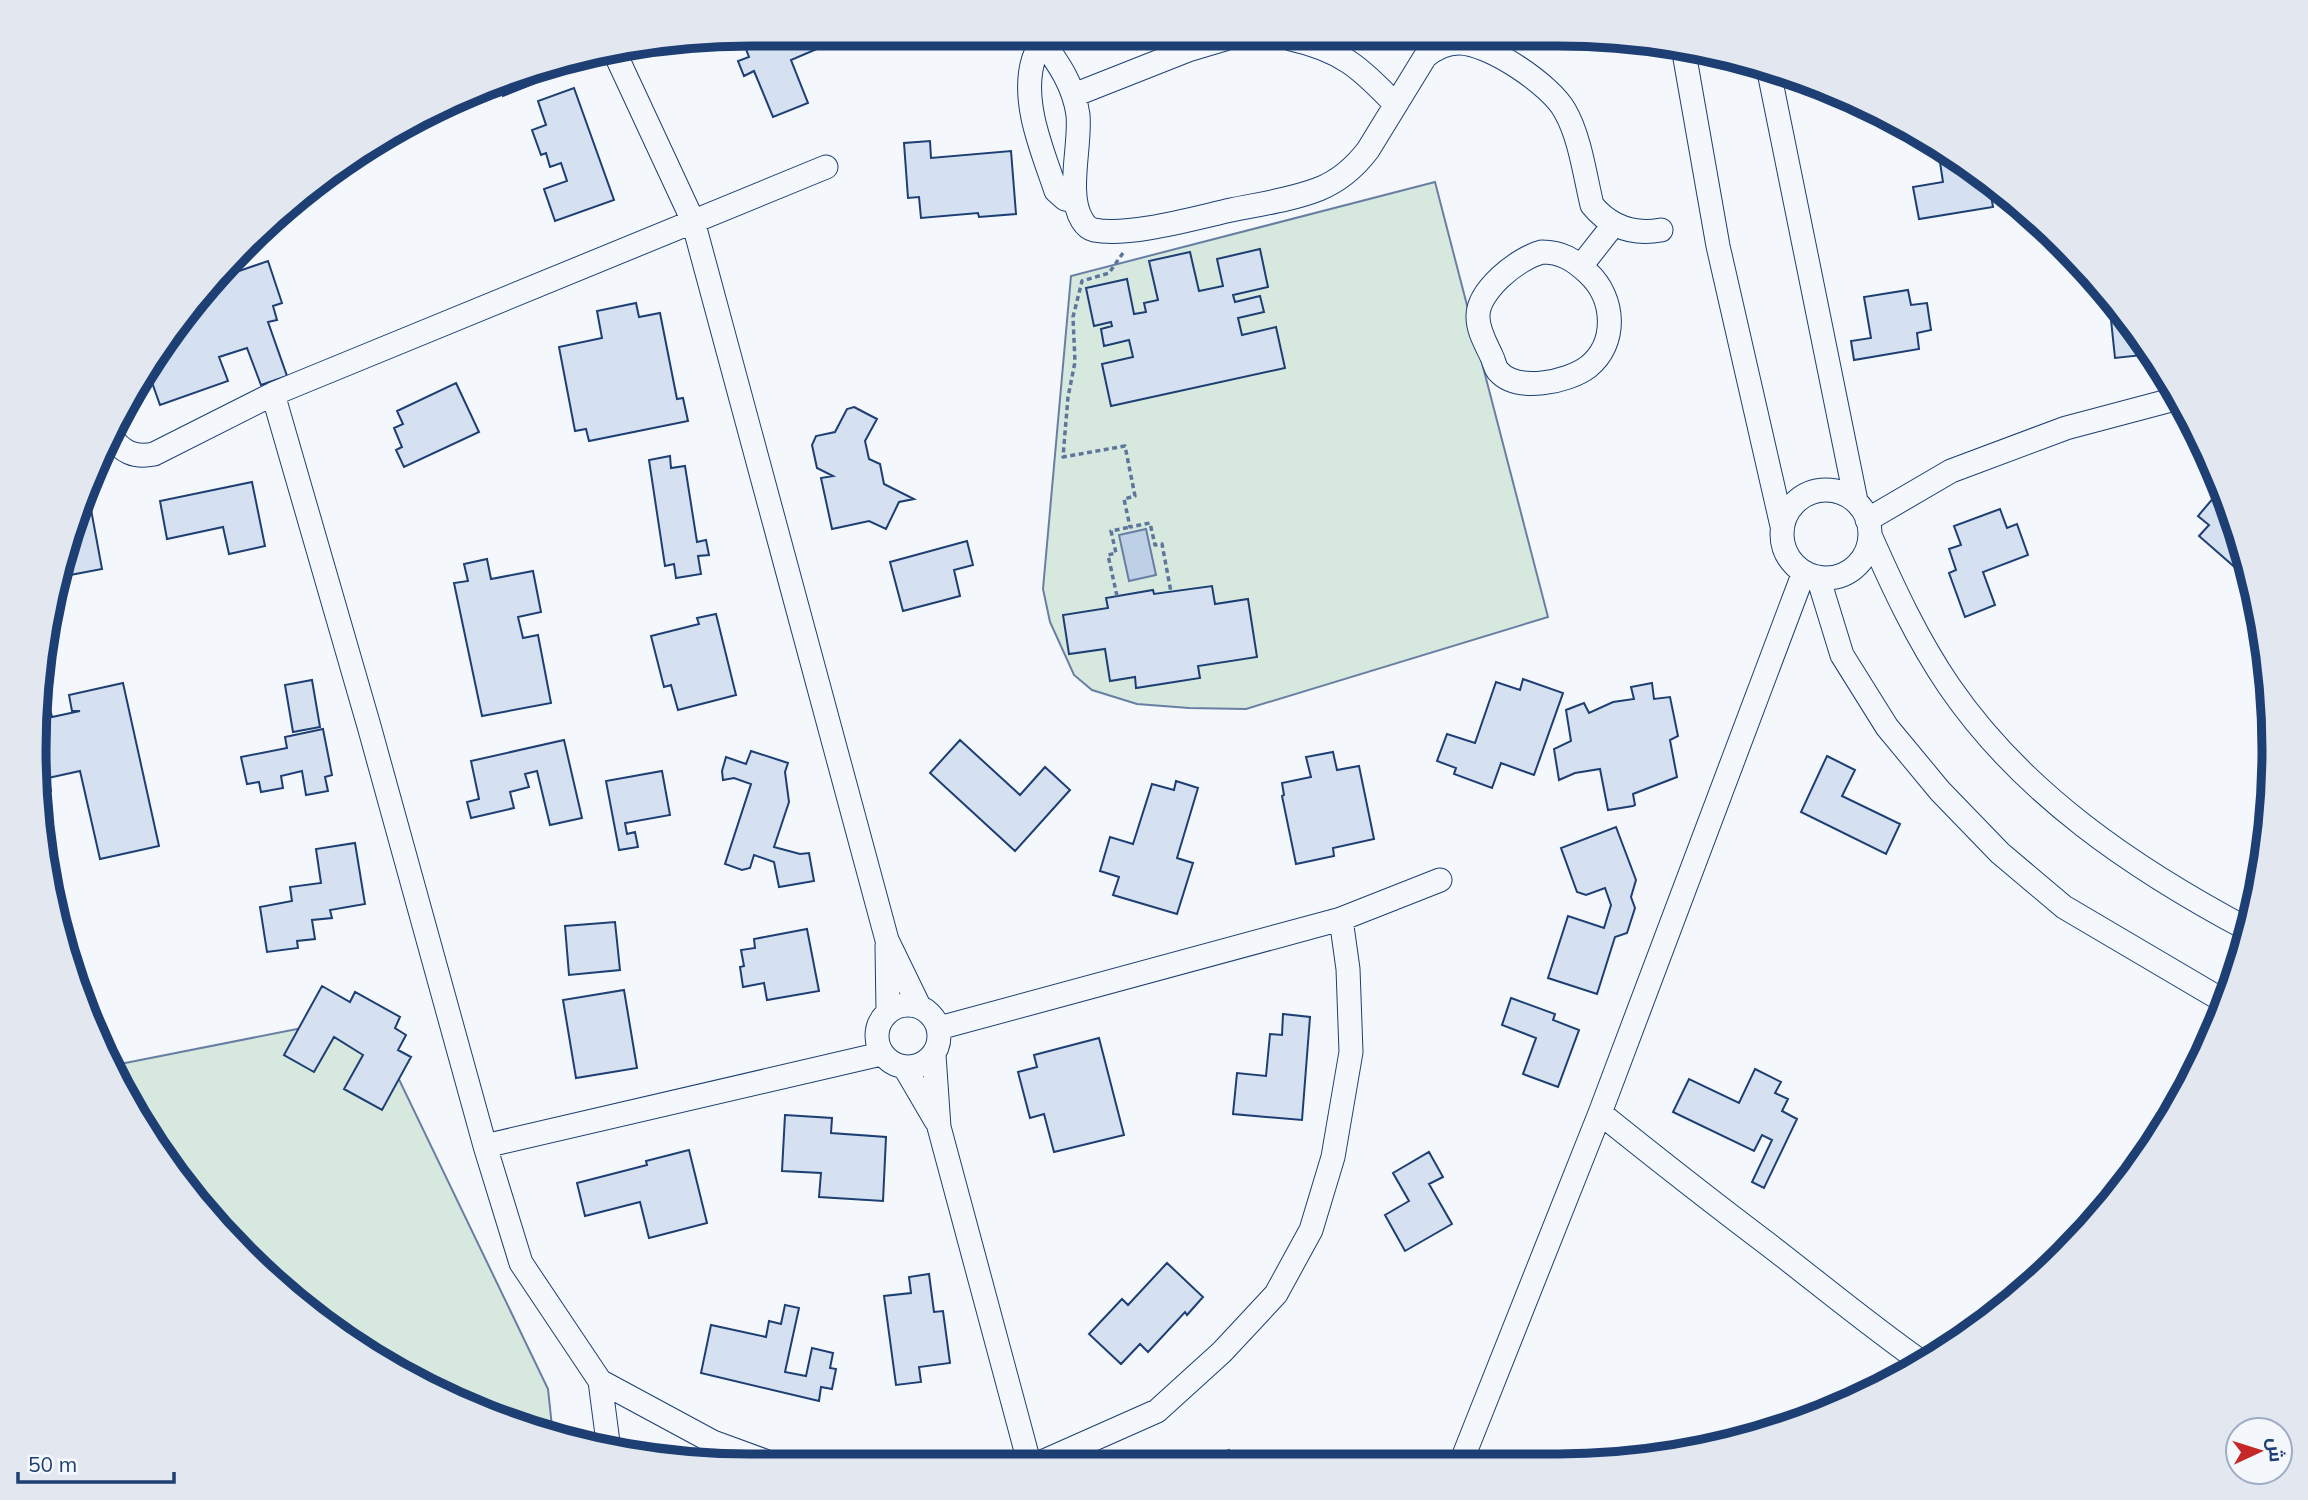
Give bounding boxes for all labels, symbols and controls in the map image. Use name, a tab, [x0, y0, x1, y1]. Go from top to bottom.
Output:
north arrow	[2224, 1416, 2294, 1486]
text: ش	[2263, 1437, 2289, 1463]
scale bar	[18, 1440, 173, 1484]
text: 50 m	[28, 1451, 77, 1477]

